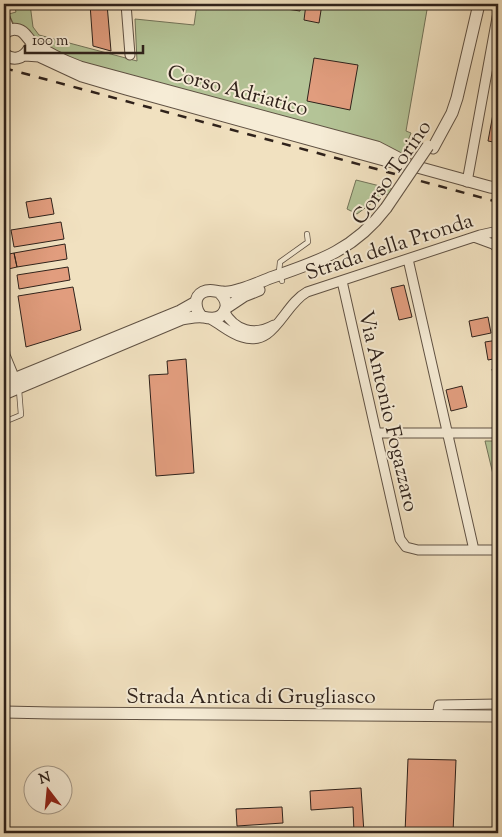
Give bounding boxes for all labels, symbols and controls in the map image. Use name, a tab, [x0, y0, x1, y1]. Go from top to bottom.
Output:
scale bar	[25, 22, 142, 54]
text: 100 m	[32, 31, 69, 52]
street label: Corso Adriatico	[164, 59, 311, 125]
street label: Corso Torino	[345, 115, 440, 232]
street label: Strada della Pronda	[302, 207, 478, 289]
street label: Via Antonio Fogazzaro	[349, 308, 425, 515]
street label: Strada Antica di Grugliasco	[126, 683, 376, 713]
north arrow	[22, 764, 72, 814]
text: N	[37, 768, 53, 791]

